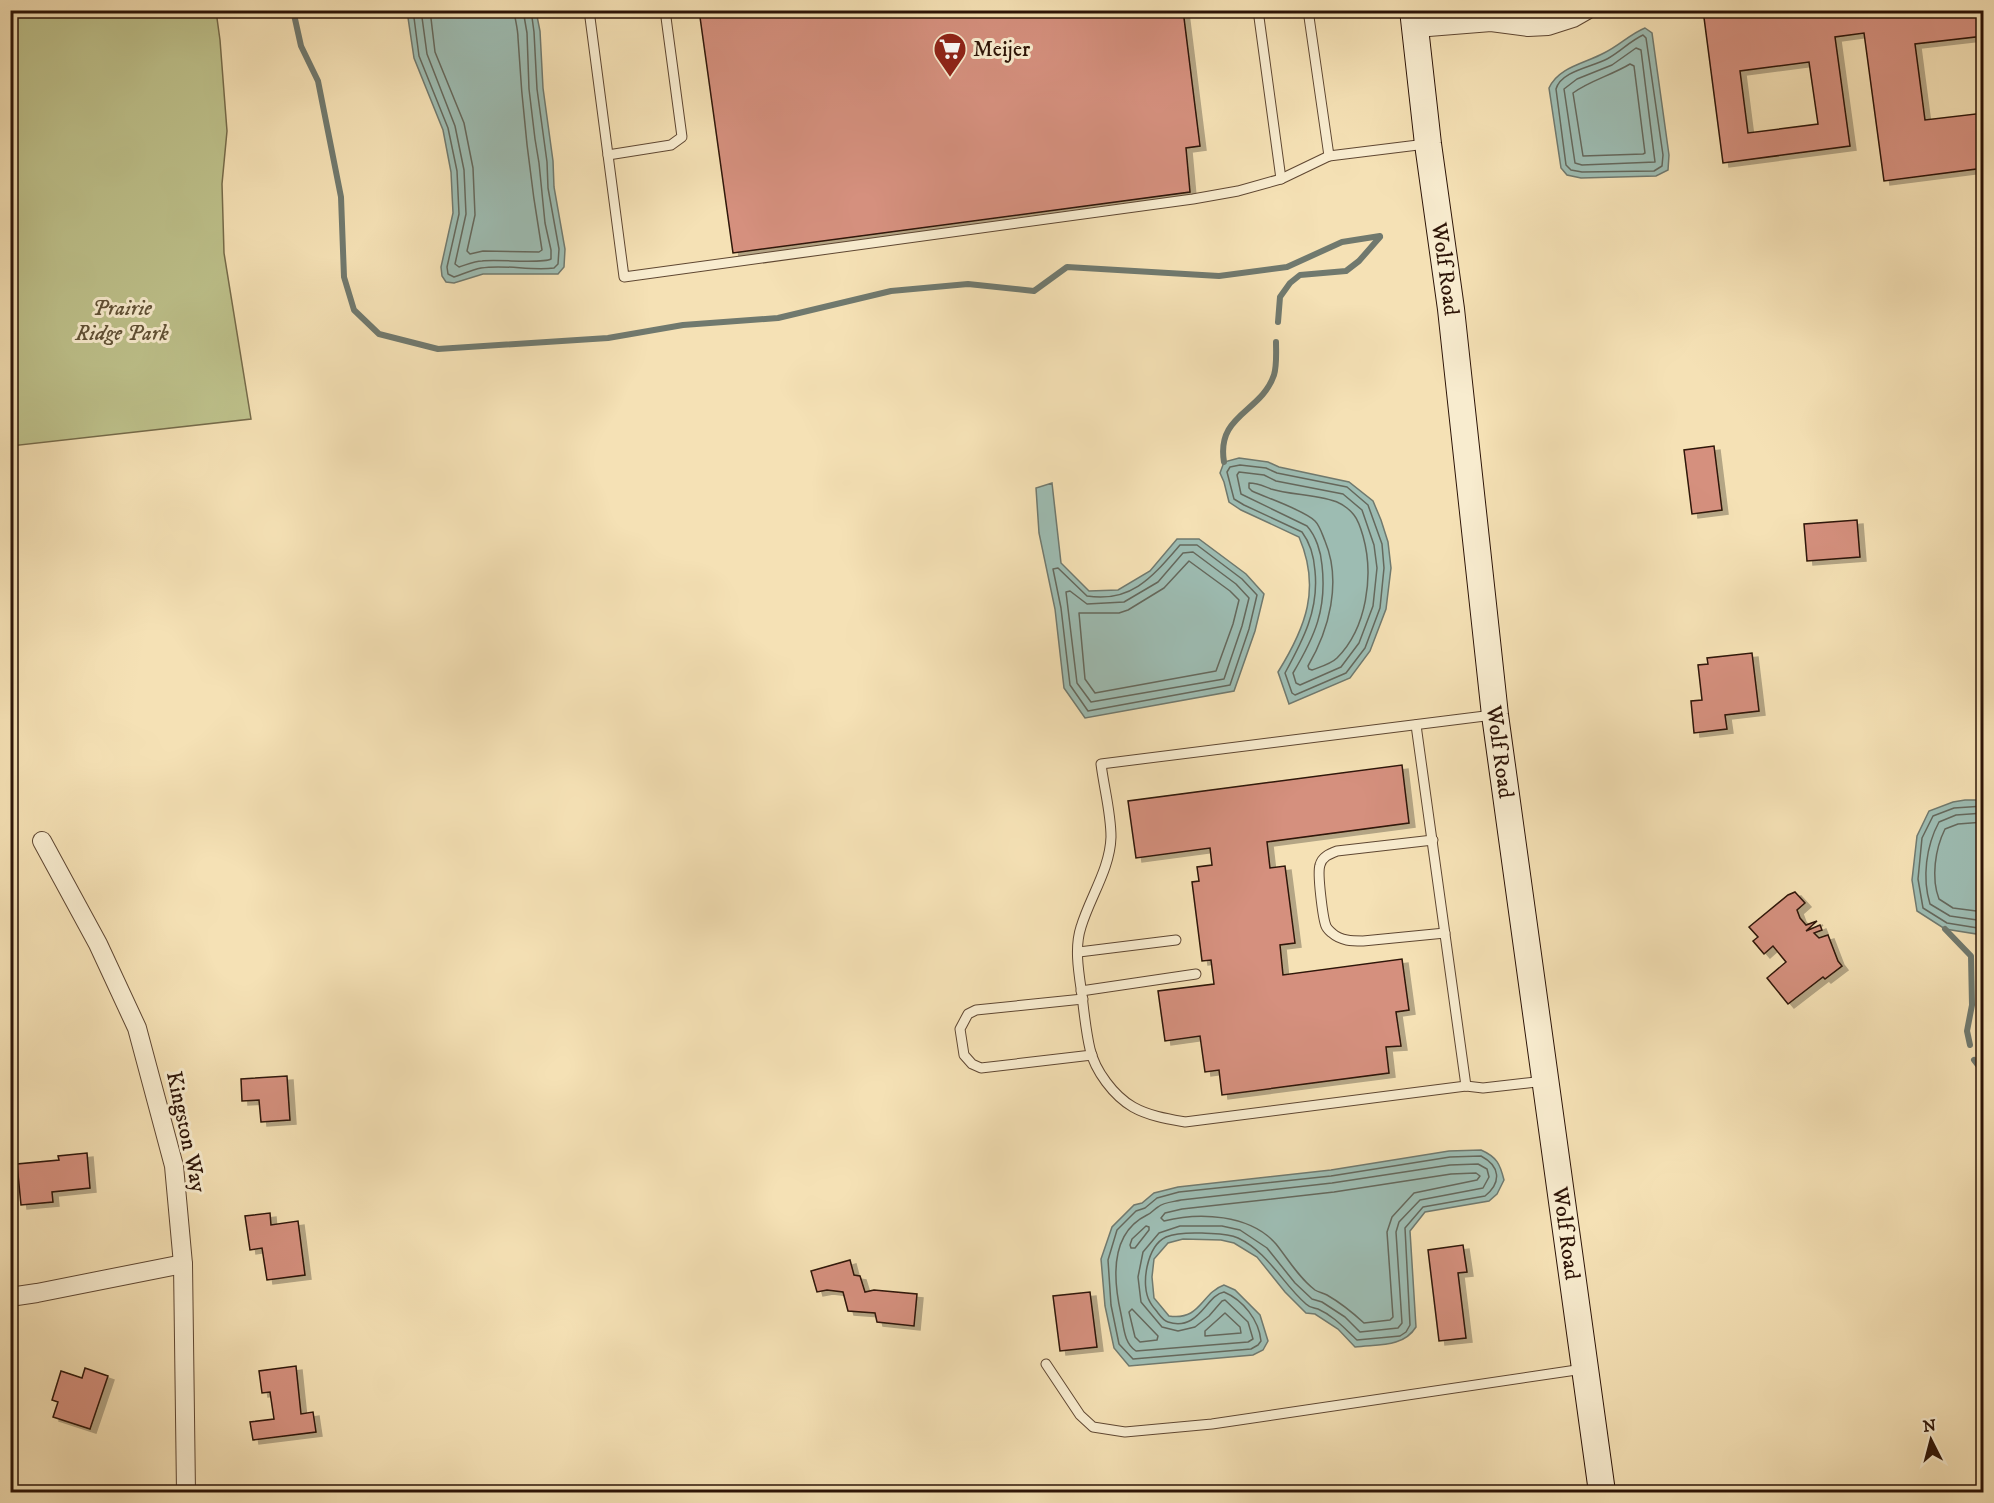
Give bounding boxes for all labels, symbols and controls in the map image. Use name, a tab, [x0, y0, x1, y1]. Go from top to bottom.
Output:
supermarket icon: Meijer	[932, 31, 968, 78]
place label: Meijer	[973, 36, 1031, 63]
street label: Wolf Road	[1425, 220, 1465, 317]
park label: Prairie Ridge Park	[74, 295, 170, 347]
street label: Wolf Road	[1480, 703, 1520, 800]
street label: Kingston Way	[160, 1069, 212, 1196]
street label: Wolf Road	[1546, 1184, 1586, 1282]
north arrow	[1901, 1410, 1961, 1470]
text: N	[1922, 1415, 1937, 1437]

